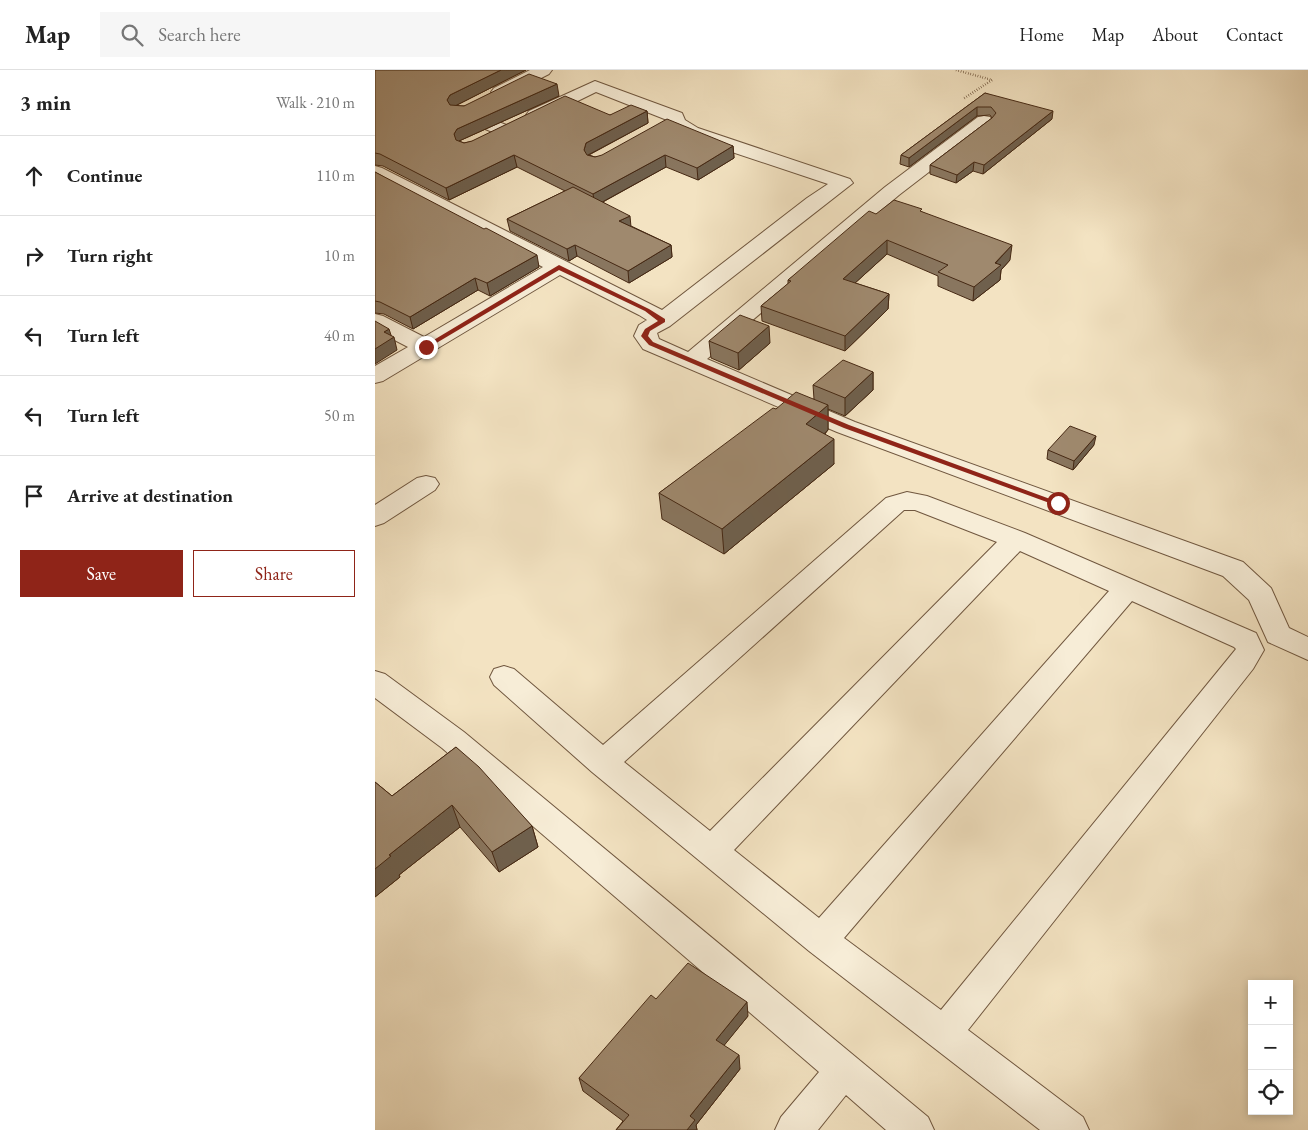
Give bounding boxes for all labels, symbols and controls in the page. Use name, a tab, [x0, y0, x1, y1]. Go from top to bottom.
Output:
search box	[100, 12, 450, 57]
text: Map	[25, 19, 70, 50]
icon: search	[118, 21, 146, 49]
text: Search here	[158, 22, 241, 47]
text: Home	[1019, 23, 1064, 46]
text: Map	[1092, 23, 1124, 46]
text: About	[1152, 23, 1198, 46]
text: Contact	[1226, 23, 1283, 46]
text: 3 min	[20, 89, 71, 116]
text: Walk · 210 m	[276, 92, 355, 113]
icon: ahead	[20, 162, 48, 190]
text: Continue	[67, 163, 142, 188]
text: 110 m	[316, 165, 355, 186]
icon: right	[20, 242, 48, 270]
text: Turn right	[67, 243, 153, 268]
text: 10 m	[324, 245, 355, 266]
icon: left	[20, 322, 48, 350]
text: Turn left	[67, 323, 139, 348]
text: 40 m	[324, 325, 355, 346]
route end	[415, 336, 438, 359]
icon: left	[20, 402, 48, 430]
text: Turn left	[67, 403, 139, 428]
text: 50 m	[324, 405, 355, 426]
icon: arrive	[20, 482, 48, 510]
text: Arrive at destination	[67, 483, 233, 508]
route start	[1047, 492, 1070, 515]
button: Save	[20, 550, 183, 597]
button: Share	[193, 550, 355, 597]
map controls	[1248, 980, 1293, 1115]
button: +	[1248, 980, 1293, 1025]
button: −	[1248, 1025, 1293, 1070]
button: locate	[1248, 1070, 1293, 1115]

